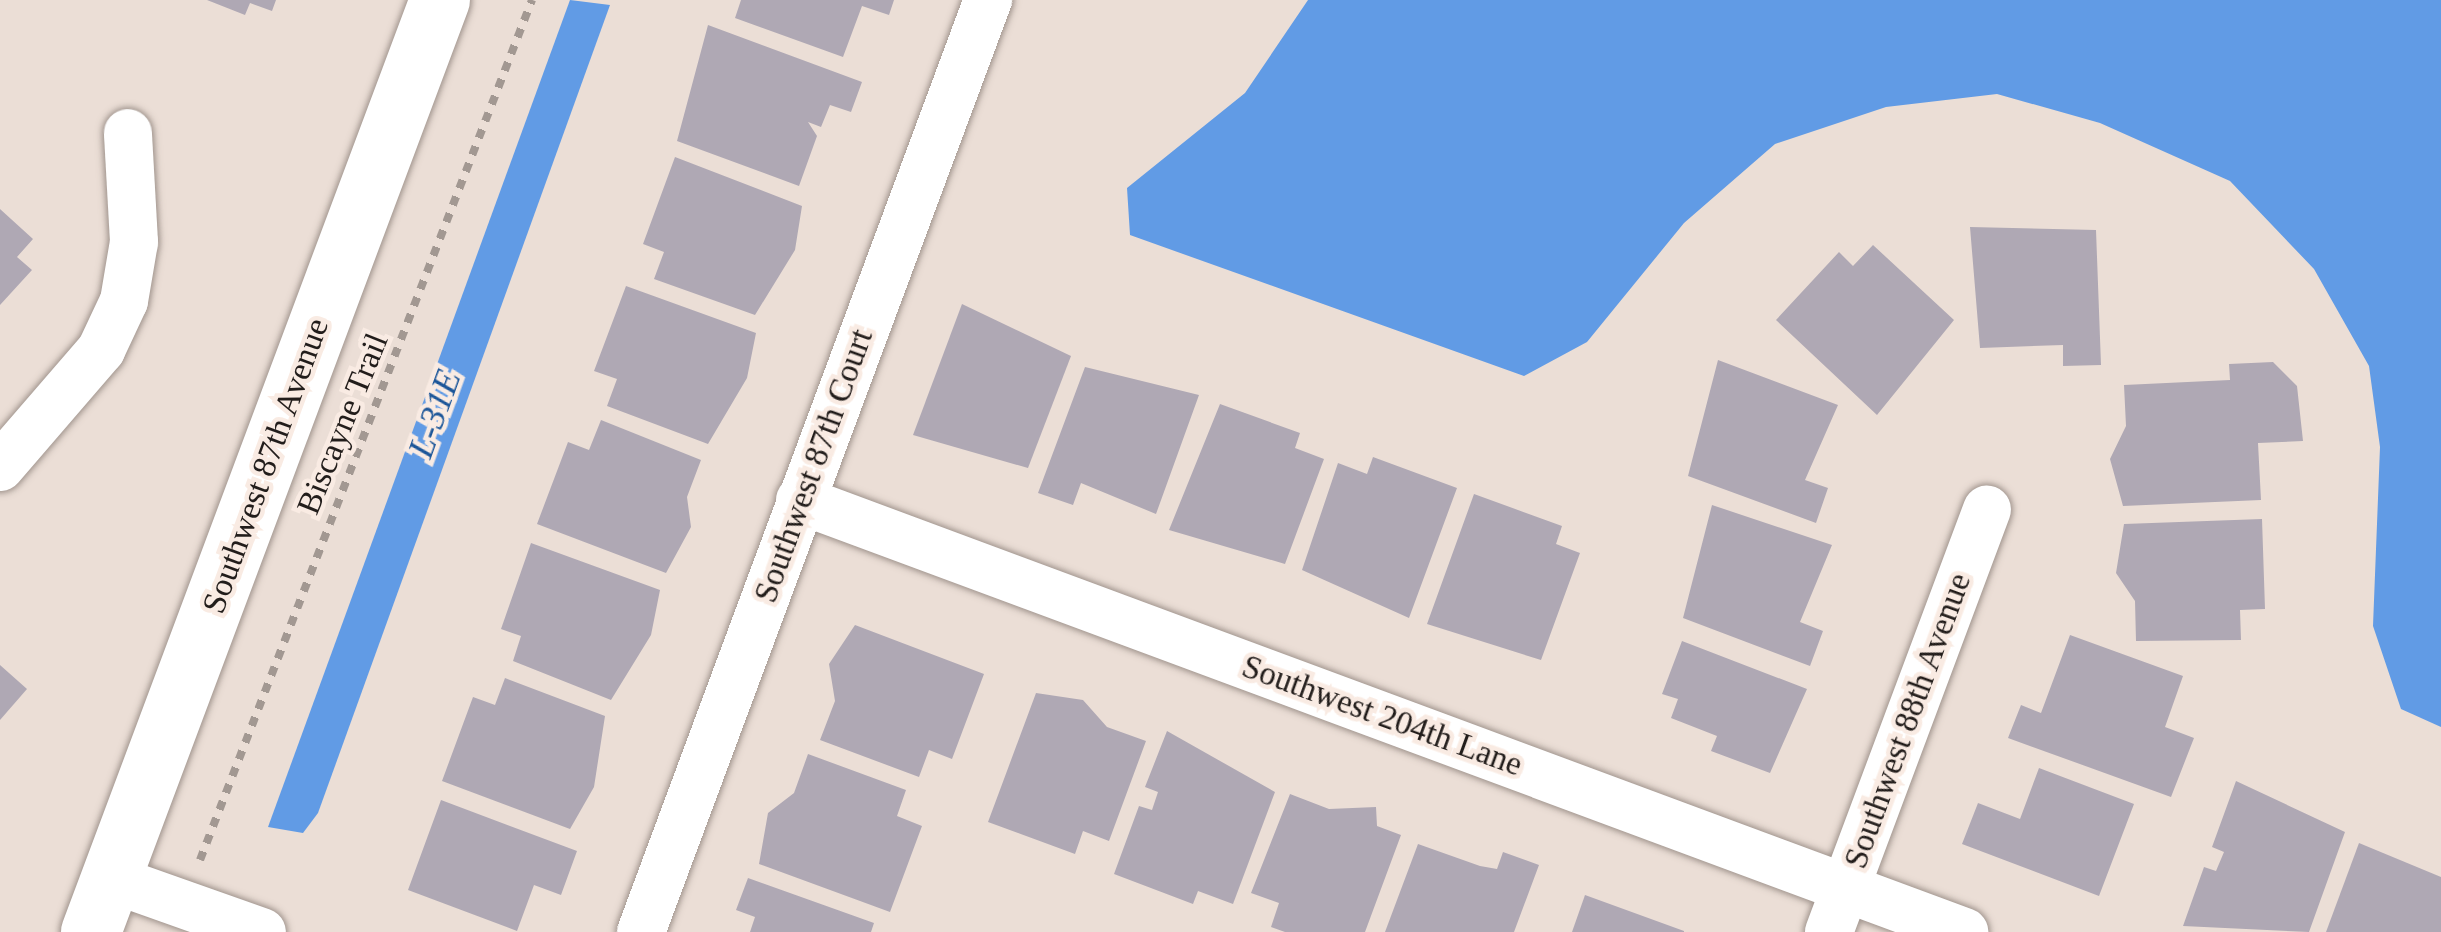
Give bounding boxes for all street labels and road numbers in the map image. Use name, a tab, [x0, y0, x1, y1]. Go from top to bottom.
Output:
street label: Southwest 87th Avenue	[194, 312, 338, 620]
street label: Southwest 87th Court	[746, 324, 882, 608]
street label: Biscayne Trail	[289, 327, 397, 521]
street label: Southwest 88th Avenue	[1836, 567, 1980, 875]
street label: Southwest 204th Lane	[1237, 647, 1527, 785]

